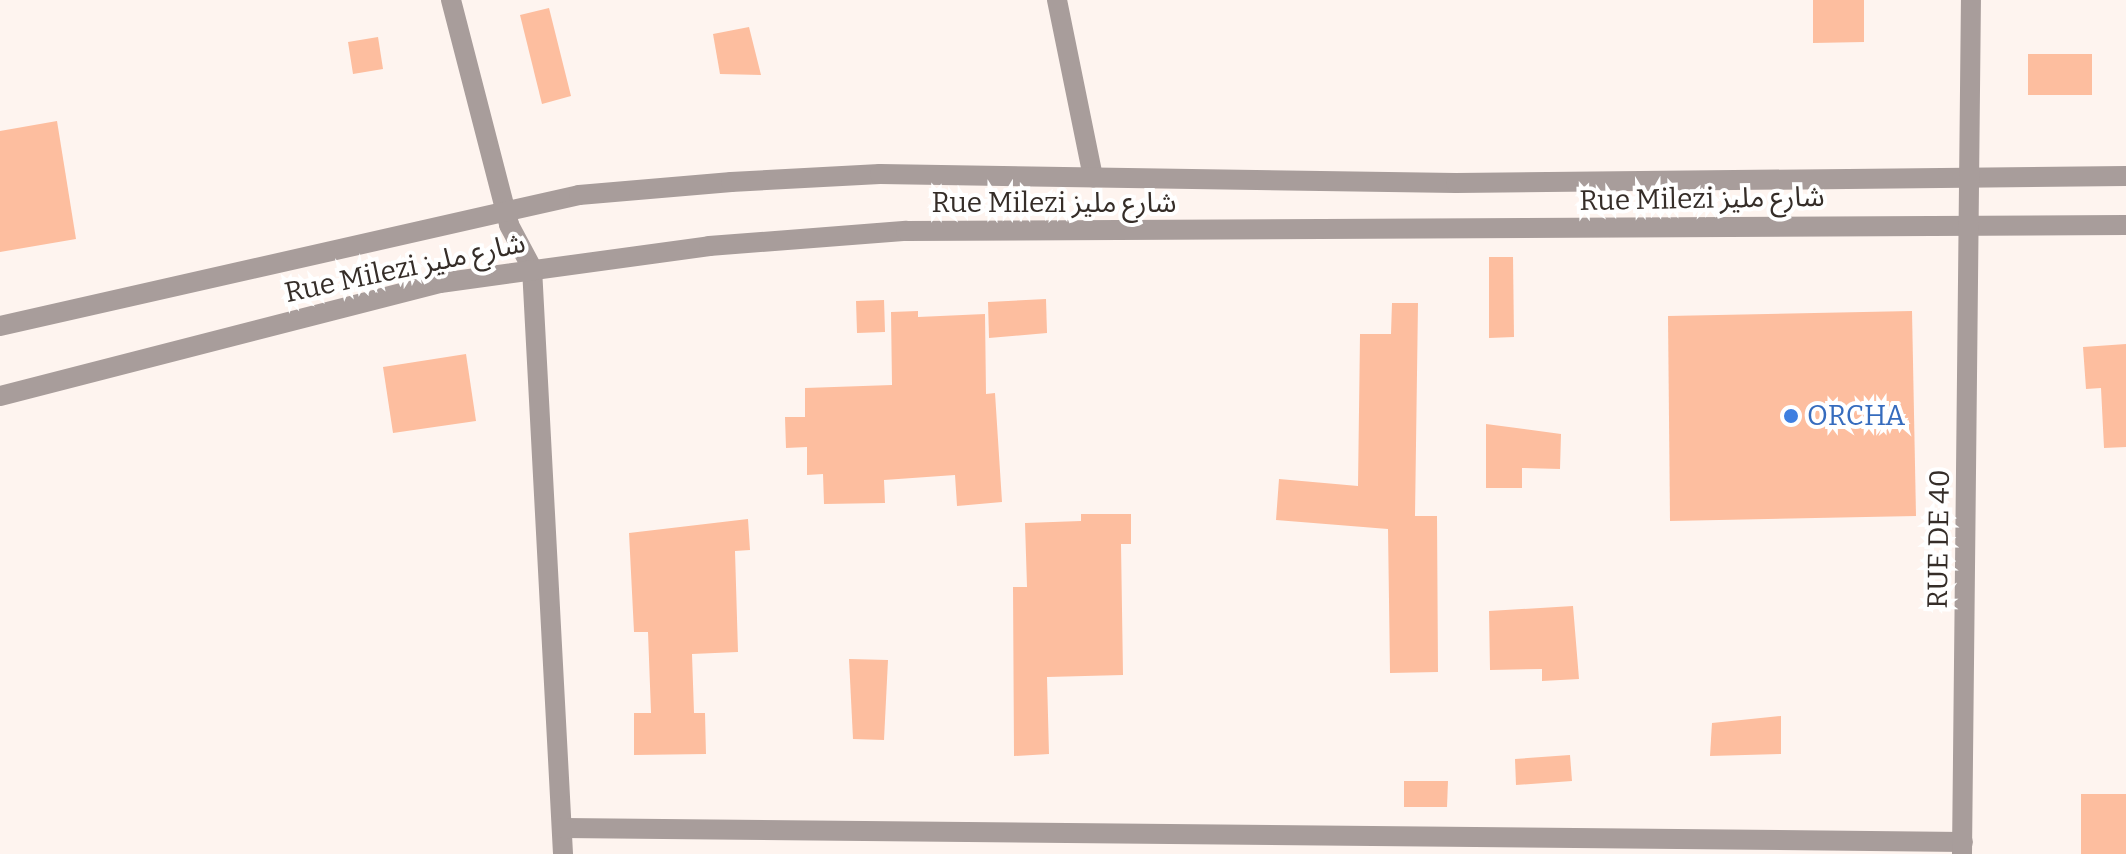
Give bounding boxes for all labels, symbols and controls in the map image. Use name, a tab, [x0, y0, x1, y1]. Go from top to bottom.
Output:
street label: Rue Milezi شارع مليز	[1579, 180, 1825, 218]
street label: Rue Milezi شارع مليز	[931, 186, 1177, 220]
street label: Rue Milezi شارع مليز	[282, 226, 528, 310]
place label: ORCHA	[1807, 399, 1905, 433]
marker: ORCHA	[1782, 407, 1800, 425]
street label: RUE DE 40	[1921, 469, 1957, 609]

